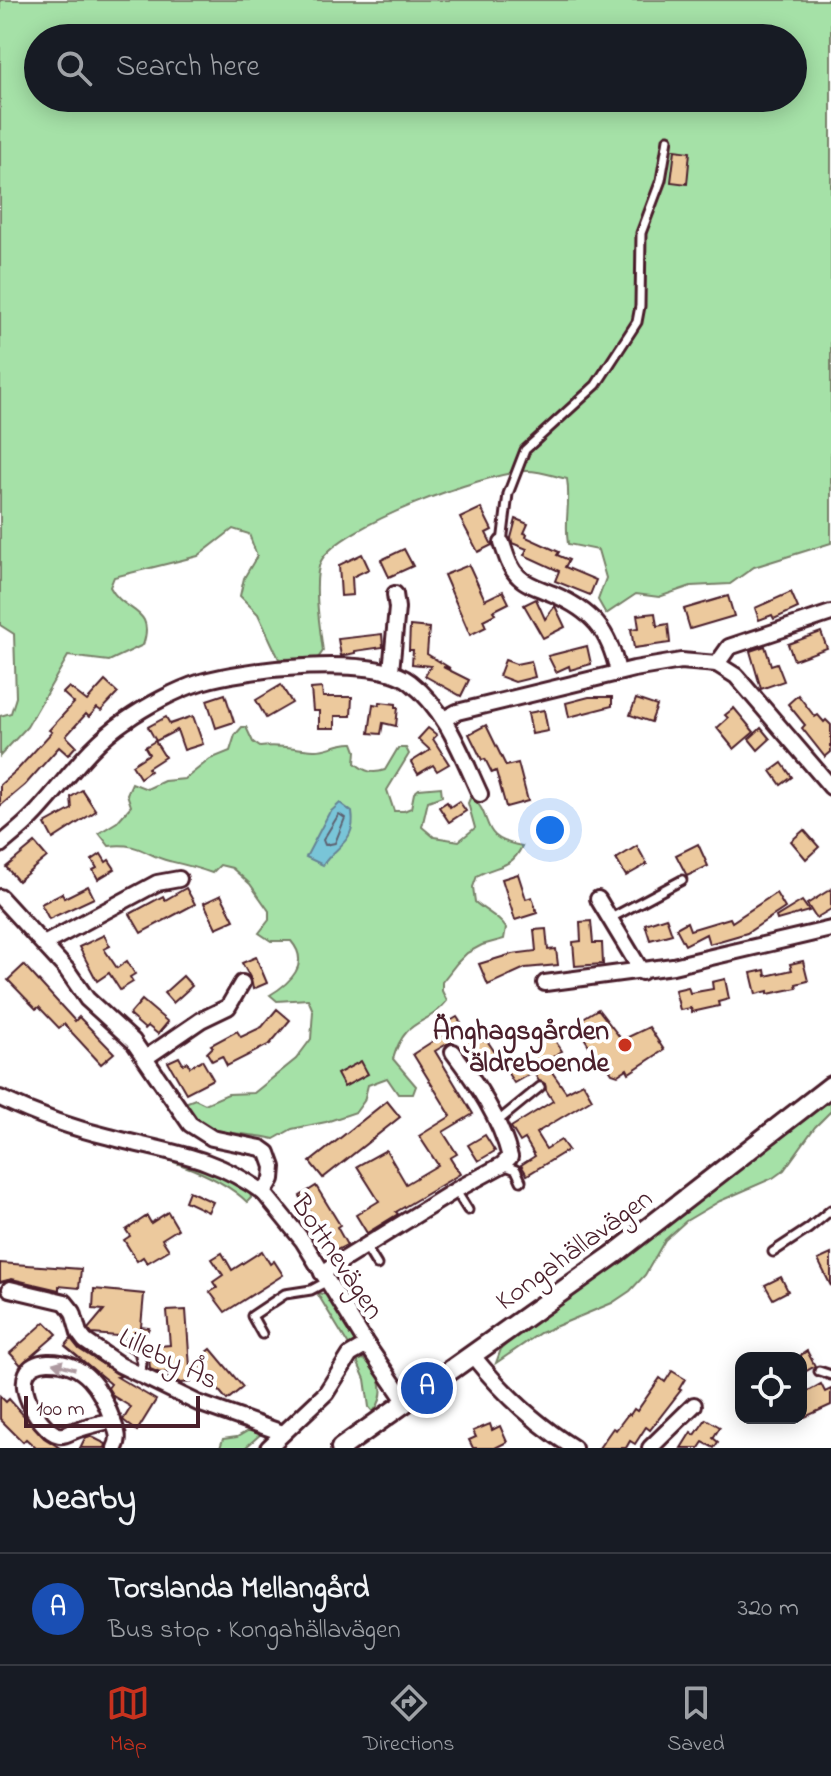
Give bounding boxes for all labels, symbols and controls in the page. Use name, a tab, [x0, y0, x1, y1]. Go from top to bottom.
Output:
search box	[24, 24, 807, 112]
icon: search	[52, 46, 96, 90]
text: Search here	[116, 46, 260, 90]
your location	[530, 810, 570, 850]
place label: Änghagsgården äldreboende	[433, 1012, 610, 1085]
marker: Änghagsgården äldreboende	[616, 1036, 634, 1054]
street label: Kongahällavägen	[488, 1180, 662, 1322]
street label: Bottnevägen	[279, 1187, 393, 1328]
street label: Lilleby Ås	[111, 1318, 224, 1402]
map controls	[735, 1352, 807, 1424]
button: locate	[735, 1352, 807, 1424]
pin: A	[401, 1358, 453, 1418]
one-way arrow	[52, 1359, 77, 1371]
scale bar	[24, 1392, 200, 1428]
text: 100 m	[36, 1394, 85, 1426]
text: Nearby	[32, 1475, 136, 1525]
text: Torslanda Mellangård	[108, 1568, 369, 1612]
text: A	[50, 1590, 66, 1628]
text: 320 m	[737, 1590, 799, 1628]
text: Bus stop · Kongahällavägen	[108, 1612, 401, 1650]
tab: Map	[106, 1681, 150, 1761]
tab: Directions	[363, 1681, 454, 1761]
tab: Saved	[667, 1681, 725, 1761]

